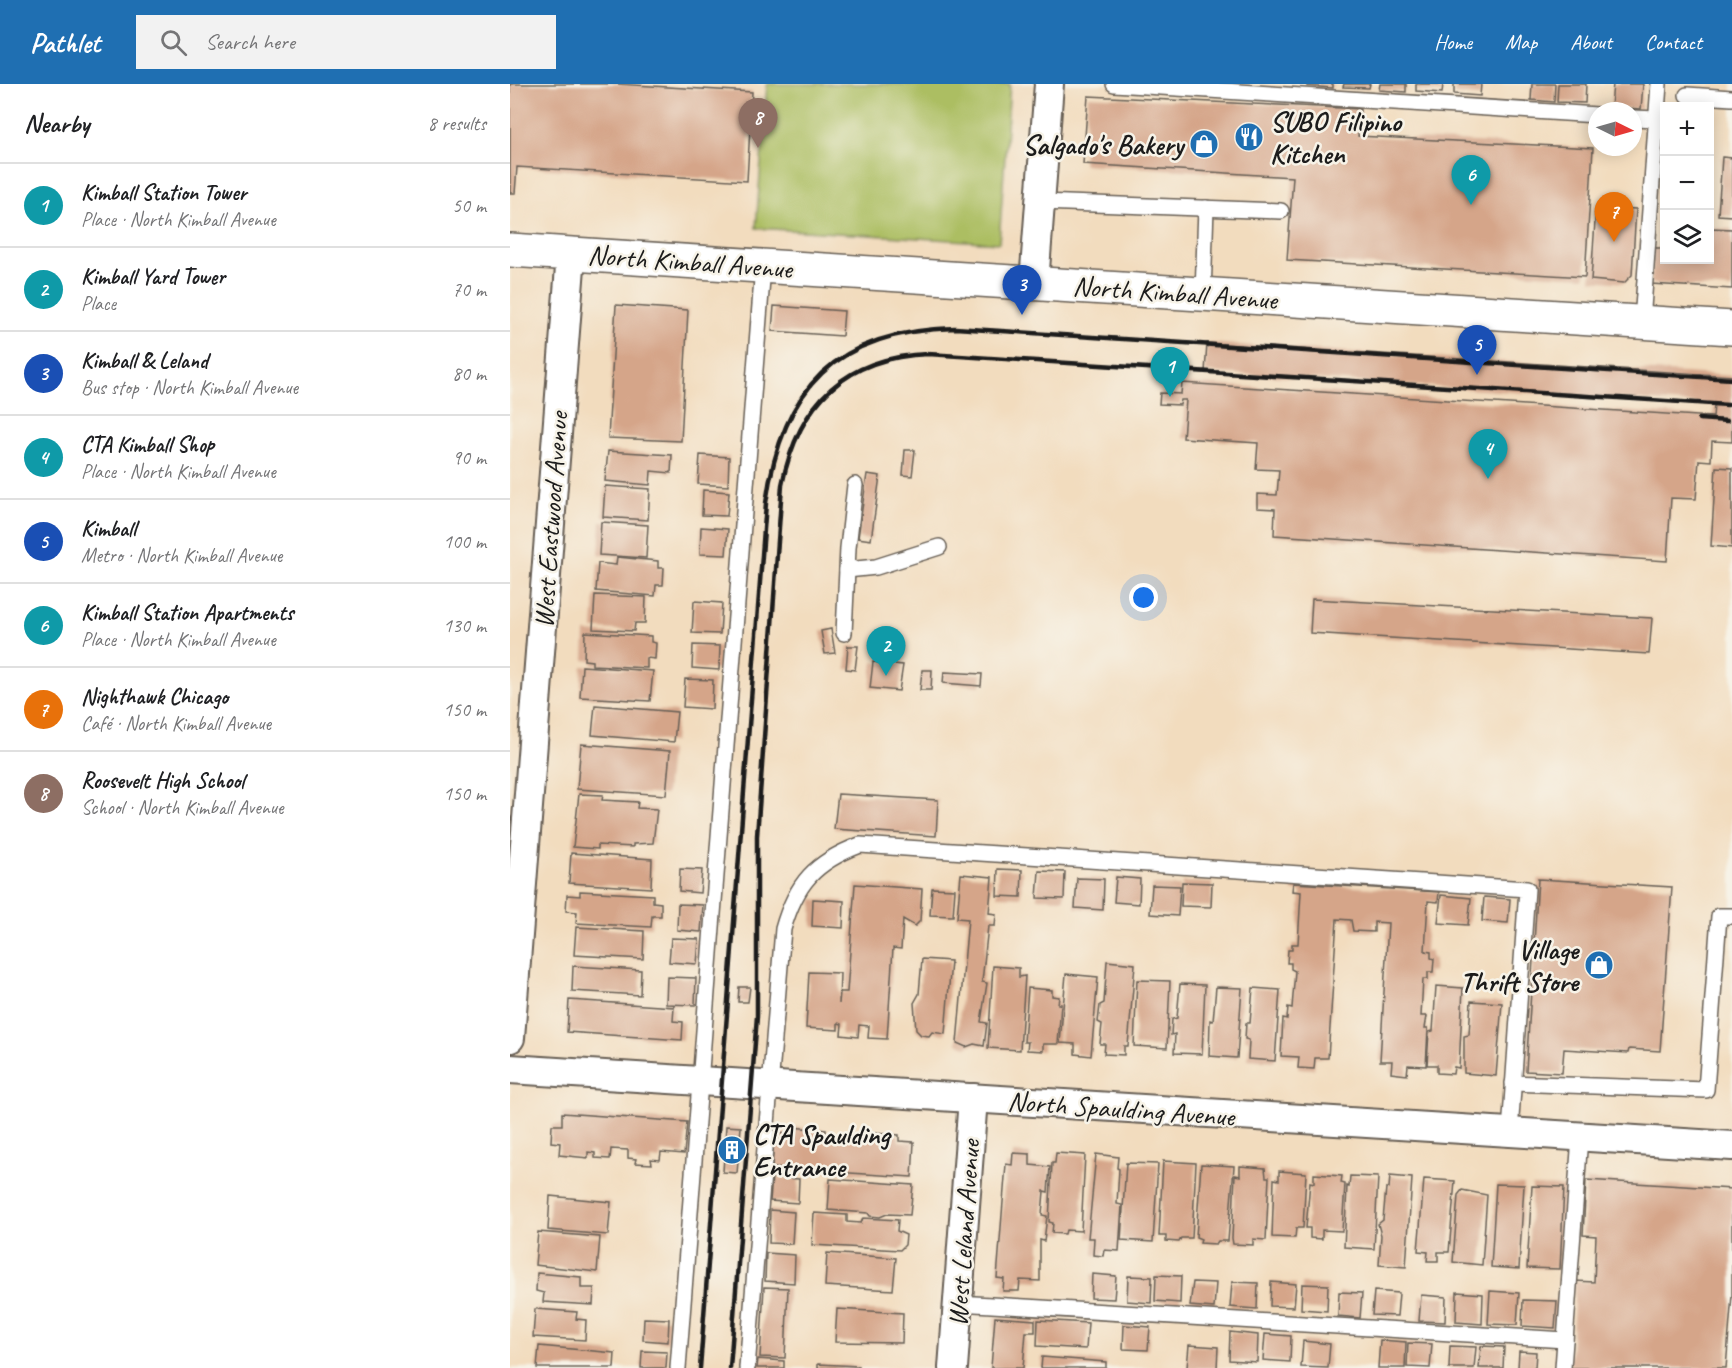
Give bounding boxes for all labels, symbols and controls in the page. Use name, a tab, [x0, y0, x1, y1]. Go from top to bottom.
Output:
search box	[136, 15, 556, 69]
text: Pathlet	[30, 25, 100, 60]
icon: search	[157, 26, 190, 59]
text: Search here	[205, 28, 295, 56]
text: Home	[1434, 29, 1472, 55]
text: Map	[1505, 29, 1537, 55]
text: About	[1570, 29, 1612, 55]
text: Contact	[1645, 29, 1702, 55]
pin: 8	[738, 98, 778, 148]
north arrow	[1588, 102, 1642, 156]
map controls	[1660, 102, 1714, 264]
button: +	[1660, 102, 1714, 156]
place label: SUBO Filipino Kitchen	[1270, 104, 1403, 171]
text: Nearby	[24, 107, 89, 140]
text: 8 results	[427, 111, 486, 136]
restaurant icon: SUBO Filipino Kitchen	[1233, 121, 1265, 153]
place label: Salgado's Bakery	[1022, 127, 1185, 162]
shop icon: Salgado's Bakery	[1188, 128, 1220, 160]
pin: 6	[1452, 156, 1490, 205]
button: −	[1660, 156, 1714, 210]
text: Kimball Station Tower	[81, 179, 246, 207]
pin: 7	[1594, 192, 1634, 242]
text: 1	[39, 193, 48, 218]
text: 50 m	[452, 193, 486, 218]
text: Place · North Kimball Avenue	[81, 207, 276, 232]
button: layers	[1660, 210, 1714, 264]
street label: North Kimball Avenue	[587, 237, 795, 286]
text: Kimball Yard Tower	[81, 263, 225, 291]
pin: 3	[1002, 266, 1042, 315]
street label: North Kimball Avenue	[1072, 268, 1280, 317]
text: 2	[39, 277, 48, 302]
text: 70 m	[452, 277, 486, 302]
text: Place	[81, 291, 116, 316]
pin: 5	[1458, 326, 1496, 375]
text: Kimball & Leland	[81, 347, 208, 375]
pin: 1	[1150, 348, 1190, 397]
text: 3	[39, 361, 48, 386]
text: 80 m	[452, 361, 486, 386]
text: Bus stop · North Kimball Avenue	[81, 375, 298, 400]
street label: West Eastwood Avenue	[525, 409, 576, 629]
pin: 4	[1468, 430, 1508, 479]
text: CTA Kimball Shop	[81, 431, 214, 459]
text: 4	[39, 445, 48, 470]
text: 90 m	[452, 445, 486, 470]
text: Place · North Kimball Avenue	[81, 459, 276, 484]
text: Kimball	[81, 515, 136, 543]
text: 5	[39, 529, 48, 554]
text: 100 m	[443, 529, 486, 554]
text: Metro · North Kimball Avenue	[81, 543, 282, 568]
your location	[1129, 583, 1158, 612]
text: Kimball Station Apartments	[81, 599, 293, 627]
text: 6	[39, 613, 48, 638]
text: 130 m	[443, 613, 486, 638]
pin: 2	[866, 626, 905, 676]
text: Place · North Kimball Avenue	[81, 627, 276, 652]
text: Nighthawk Chicago	[81, 683, 228, 711]
text: 7	[39, 697, 48, 722]
text: 150 m	[443, 697, 486, 722]
text: Café · North Kimball Avenue	[81, 711, 271, 736]
text: Roosevelt High School	[81, 767, 244, 795]
text: 8	[39, 781, 48, 806]
text: 150 m	[443, 781, 486, 806]
text: School · North Kimball Avenue	[81, 795, 284, 820]
place label: Village Thrift Store	[1460, 932, 1581, 999]
shop icon: Village Thrift Store	[1583, 949, 1615, 981]
street label: North Spaulding Avenue	[1006, 1083, 1237, 1134]
place label: CTA Spaulding Entrance	[753, 1117, 892, 1184]
building icon: CTA Spaulding Entrance	[716, 1134, 748, 1166]
street label: West Leland Avenue	[940, 1137, 988, 1328]

